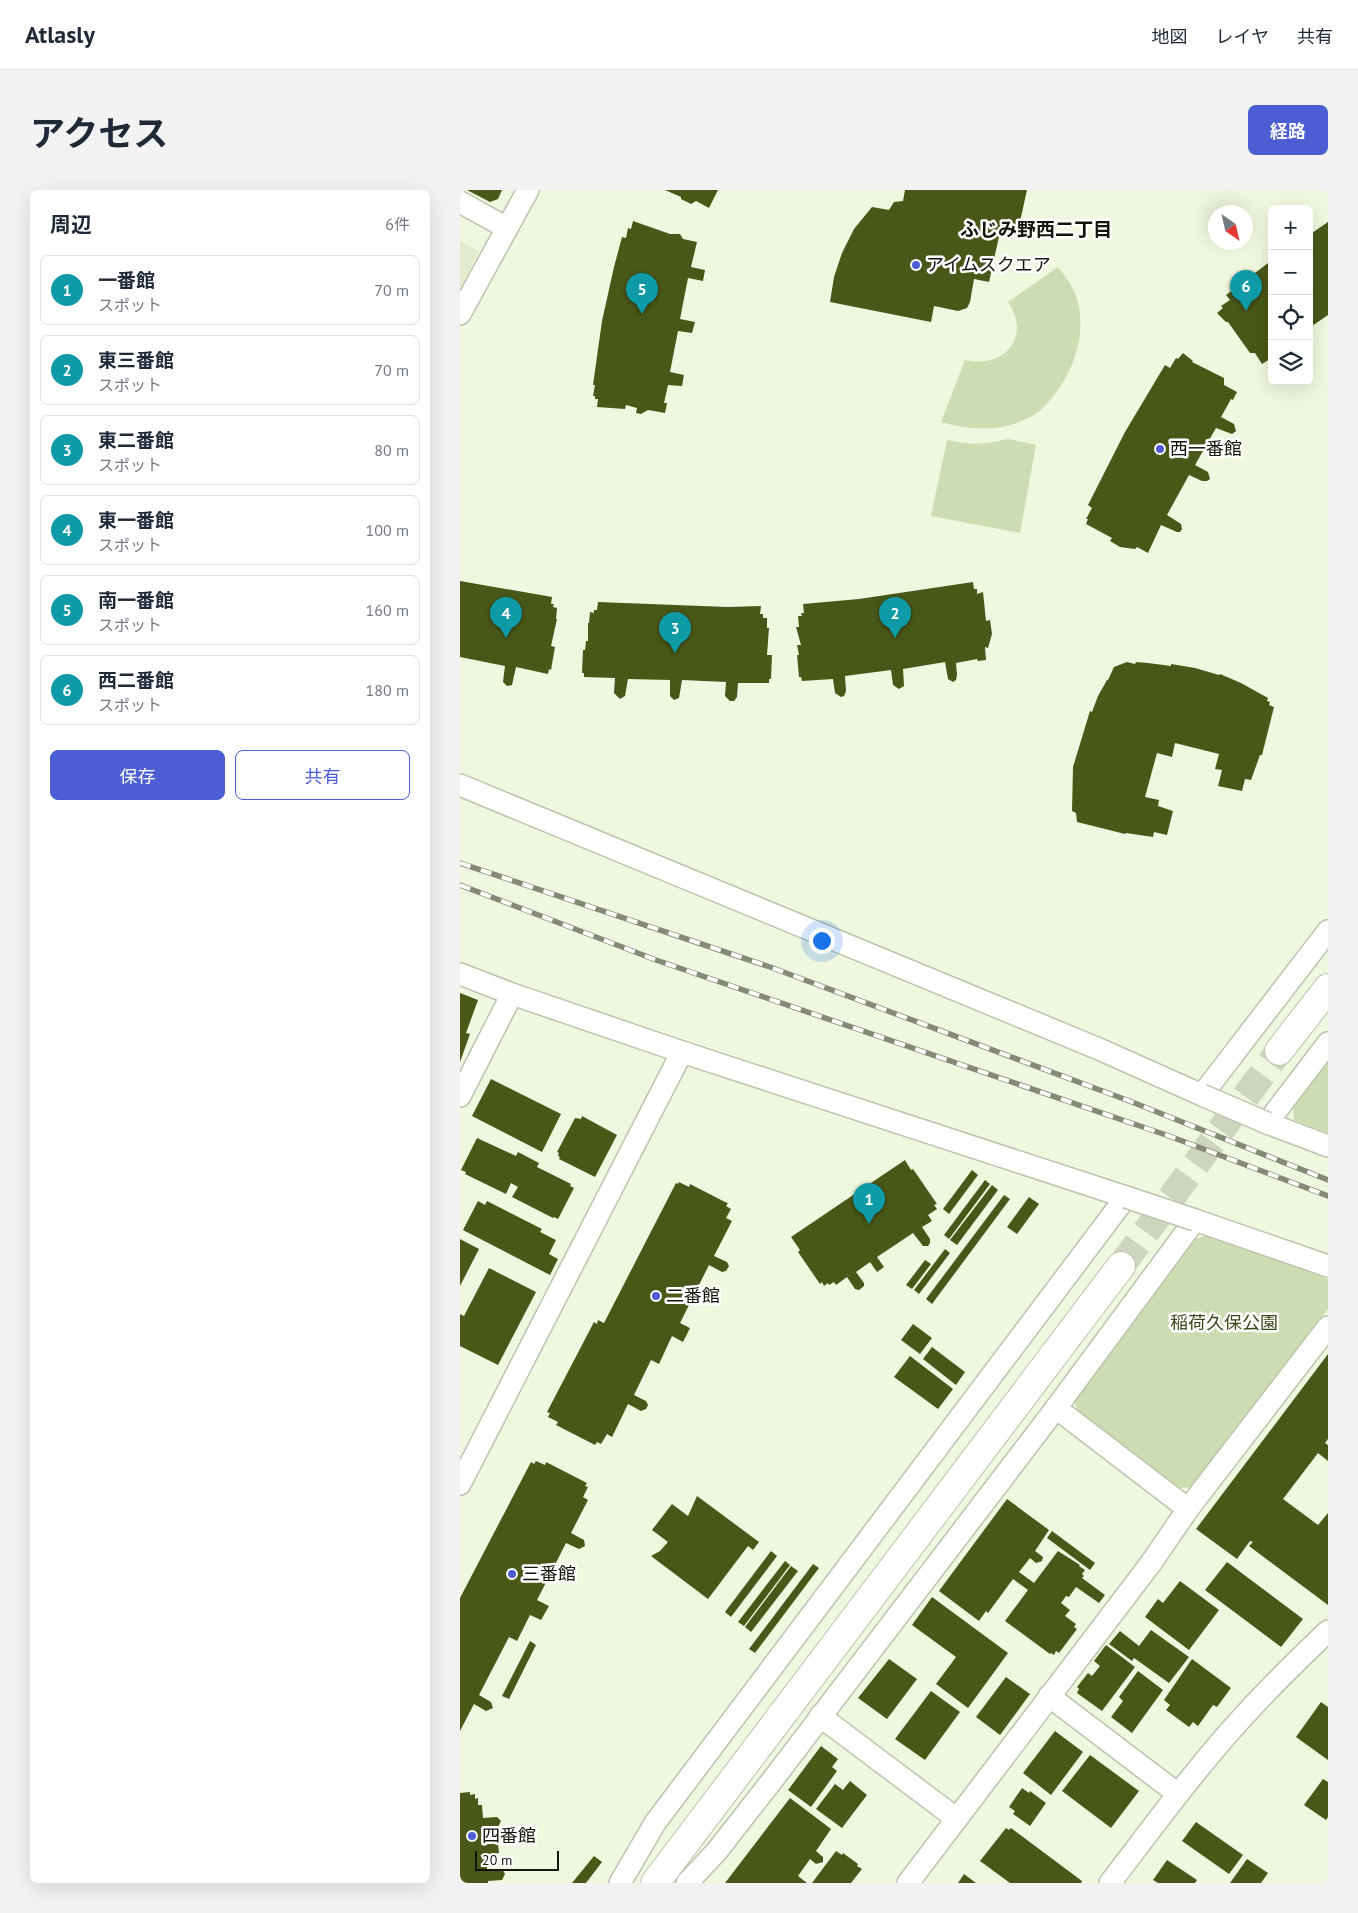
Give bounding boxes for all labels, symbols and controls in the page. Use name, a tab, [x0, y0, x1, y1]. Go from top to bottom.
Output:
text: Atlasly	[25, 19, 95, 50]
text: 地図	[1152, 25, 1188, 48]
text: レイヤ	[1216, 25, 1269, 48]
text: 共有	[1297, 25, 1333, 48]
button: 経路	[1248, 105, 1328, 155]
text: アクセス	[30, 110, 168, 156]
north arrow	[1208, 205, 1253, 250]
map controls	[1268, 205, 1313, 385]
button: +	[1268, 205, 1313, 250]
text: 周辺	[50, 211, 92, 238]
text: 6件	[385, 214, 410, 234]
district label: ふじみ野西二丁目	[960, 217, 1112, 241]
button: −	[1268, 250, 1313, 295]
place label: アイムスクエア	[926, 253, 1051, 276]
marker: アイムスクエア	[910, 259, 922, 271]
text: 一番館	[98, 268, 155, 292]
pin: 6	[1230, 270, 1262, 311]
pin: 5	[626, 273, 658, 314]
text: 1	[62, 280, 72, 300]
text: 70 m	[374, 280, 409, 300]
text: スポット	[98, 295, 162, 315]
button: locate	[1268, 295, 1313, 340]
button: layers	[1268, 340, 1313, 385]
text: 東三番館	[98, 348, 174, 372]
text: 2	[62, 360, 72, 380]
text: 70 m	[374, 360, 409, 380]
text: スポット	[98, 375, 162, 395]
text: 東二番館	[98, 428, 174, 452]
place label: 西一番館	[1170, 437, 1242, 460]
text: 3	[62, 440, 72, 460]
text: 80 m	[374, 440, 409, 460]
marker: 西一番館	[1154, 443, 1166, 455]
text: スポット	[98, 455, 162, 475]
text: 東一番館	[98, 508, 174, 532]
text: 4	[62, 520, 72, 540]
text: 100 m	[366, 520, 409, 540]
text: スポット	[98, 535, 162, 555]
text: 南一番館	[98, 588, 174, 612]
pin: 4	[490, 597, 522, 638]
pin: 2	[879, 597, 911, 638]
text: 5	[62, 600, 72, 620]
text: 160 m	[366, 600, 409, 620]
pin: 3	[659, 612, 691, 653]
text: スポット	[98, 615, 162, 635]
text: 西二番館	[98, 668, 174, 692]
text: 6	[62, 680, 72, 700]
text: 180 m	[366, 680, 409, 700]
text: スポット	[98, 695, 162, 715]
button: 保存	[50, 750, 225, 800]
button: 共有	[235, 750, 410, 800]
your location	[809, 928, 835, 954]
pin: 1	[853, 1183, 885, 1224]
place label: 二番館	[666, 1284, 720, 1307]
marker: 二番館	[650, 1290, 662, 1302]
park label: 稲荷久保公園	[1170, 1311, 1278, 1334]
place label: 三番館	[522, 1562, 576, 1585]
marker: 三番館	[506, 1568, 518, 1580]
place label: 四番館	[482, 1824, 536, 1847]
marker: 四番館	[466, 1830, 478, 1842]
scale bar	[475, 1848, 559, 1871]
text: 20 m	[482, 1851, 512, 1869]

